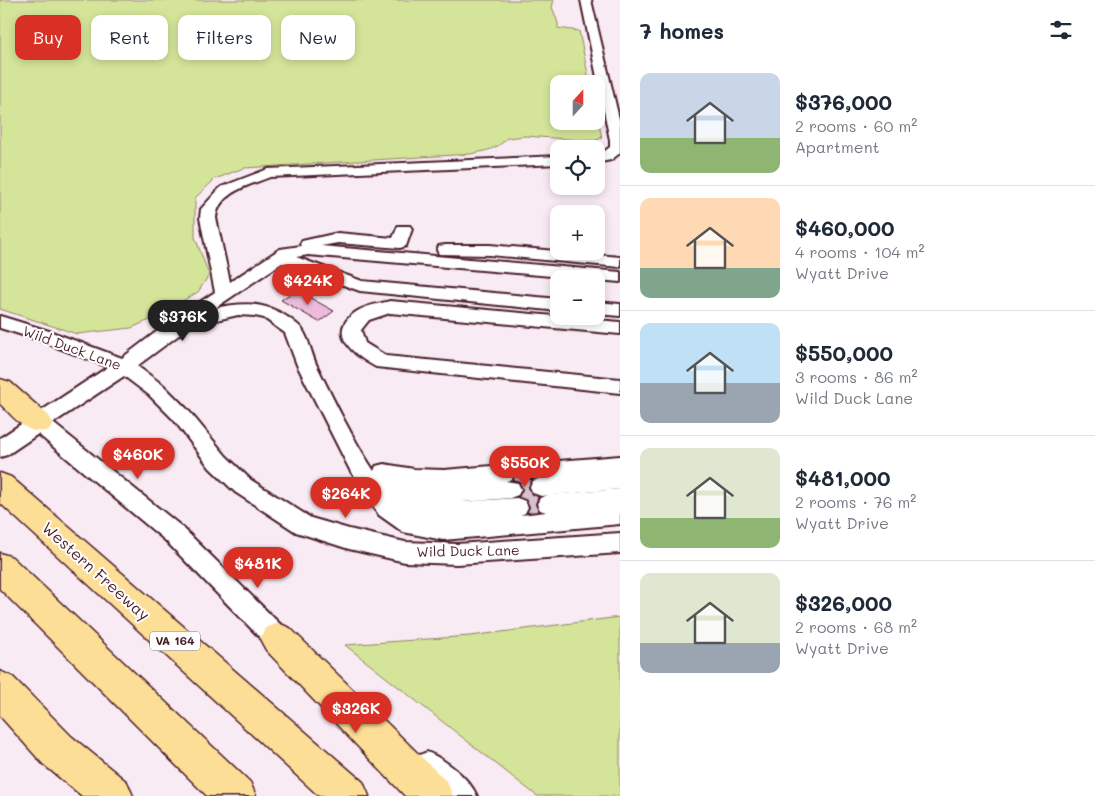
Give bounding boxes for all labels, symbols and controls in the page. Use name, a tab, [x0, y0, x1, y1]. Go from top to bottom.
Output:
chip: Buy	[15, 15, 81, 60]
chip: Rent	[91, 15, 168, 60]
chip: Filters	[178, 15, 271, 60]
chip: New	[281, 15, 355, 60]
icon: filters	[1047, 16, 1075, 44]
text: 7 homes	[640, 17, 724, 44]
north arrow	[550, 75, 605, 130]
map controls	[550, 75, 605, 325]
text: $376,000	[795, 88, 892, 115]
icon: home	[680, 93, 740, 153]
text: 2 rooms · 60 m²	[795, 115, 917, 136]
text: Apartment	[795, 136, 880, 157]
button: locate	[550, 140, 605, 195]
button: +	[550, 205, 605, 260]
text: $460,000	[795, 214, 894, 241]
icon: home	[680, 218, 740, 278]
text: 4 rooms · 104 m²	[795, 241, 925, 262]
text: Wyatt Drive	[795, 262, 889, 283]
pin: $424K	[273, 264, 343, 306]
text: $424K	[283, 269, 333, 290]
button: −	[550, 270, 605, 325]
pin: $376K	[148, 300, 218, 342]
text: $376K	[159, 305, 207, 326]
street label: Wild Duck Lane	[20, 321, 124, 374]
text: $550,000	[795, 339, 893, 366]
icon: home	[680, 343, 740, 403]
text: 3 rooms · 86 m²	[795, 366, 918, 387]
text: Wild Duck Lane	[795, 387, 913, 408]
pin: $460K	[103, 438, 173, 480]
text: $460K	[113, 443, 163, 464]
pin: $550K	[490, 446, 560, 488]
text: $550K	[500, 451, 550, 472]
text: $481,000	[795, 464, 891, 491]
icon: home	[680, 468, 740, 528]
pin: $264K	[311, 476, 381, 519]
text: $264K	[321, 482, 371, 503]
text: 2 rooms · 76 m²	[795, 491, 916, 512]
text: Wyatt Drive	[795, 512, 889, 533]
street label: Western Freeway	[38, 517, 155, 625]
street label: Wild Duck Lane	[416, 540, 520, 561]
pin: $481K	[223, 546, 293, 589]
text: $481K	[234, 552, 282, 573]
text: $326,000	[795, 589, 892, 616]
icon: home	[680, 593, 740, 653]
text: 2 rooms · 68 m²	[795, 616, 917, 637]
road number: VA 164	[150, 631, 200, 650]
text: Wyatt Drive	[795, 637, 889, 658]
pin: $326K	[321, 692, 391, 734]
text: $326K	[332, 697, 380, 718]

